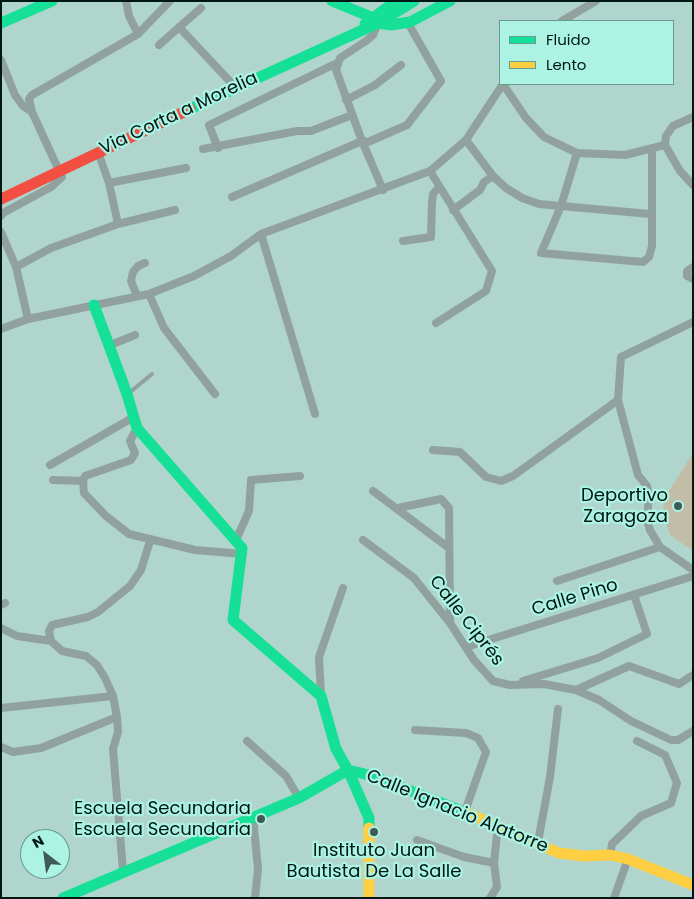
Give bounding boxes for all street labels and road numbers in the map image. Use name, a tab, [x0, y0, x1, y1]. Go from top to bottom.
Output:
street label: Via Corta a Morelia	[96, 68, 262, 160]
street label: Calle Ciprés	[424, 572, 508, 670]
street label: Calle Pino	[529, 575, 621, 621]
street label: Calle Ignacio Alatorre	[363, 766, 551, 858]

